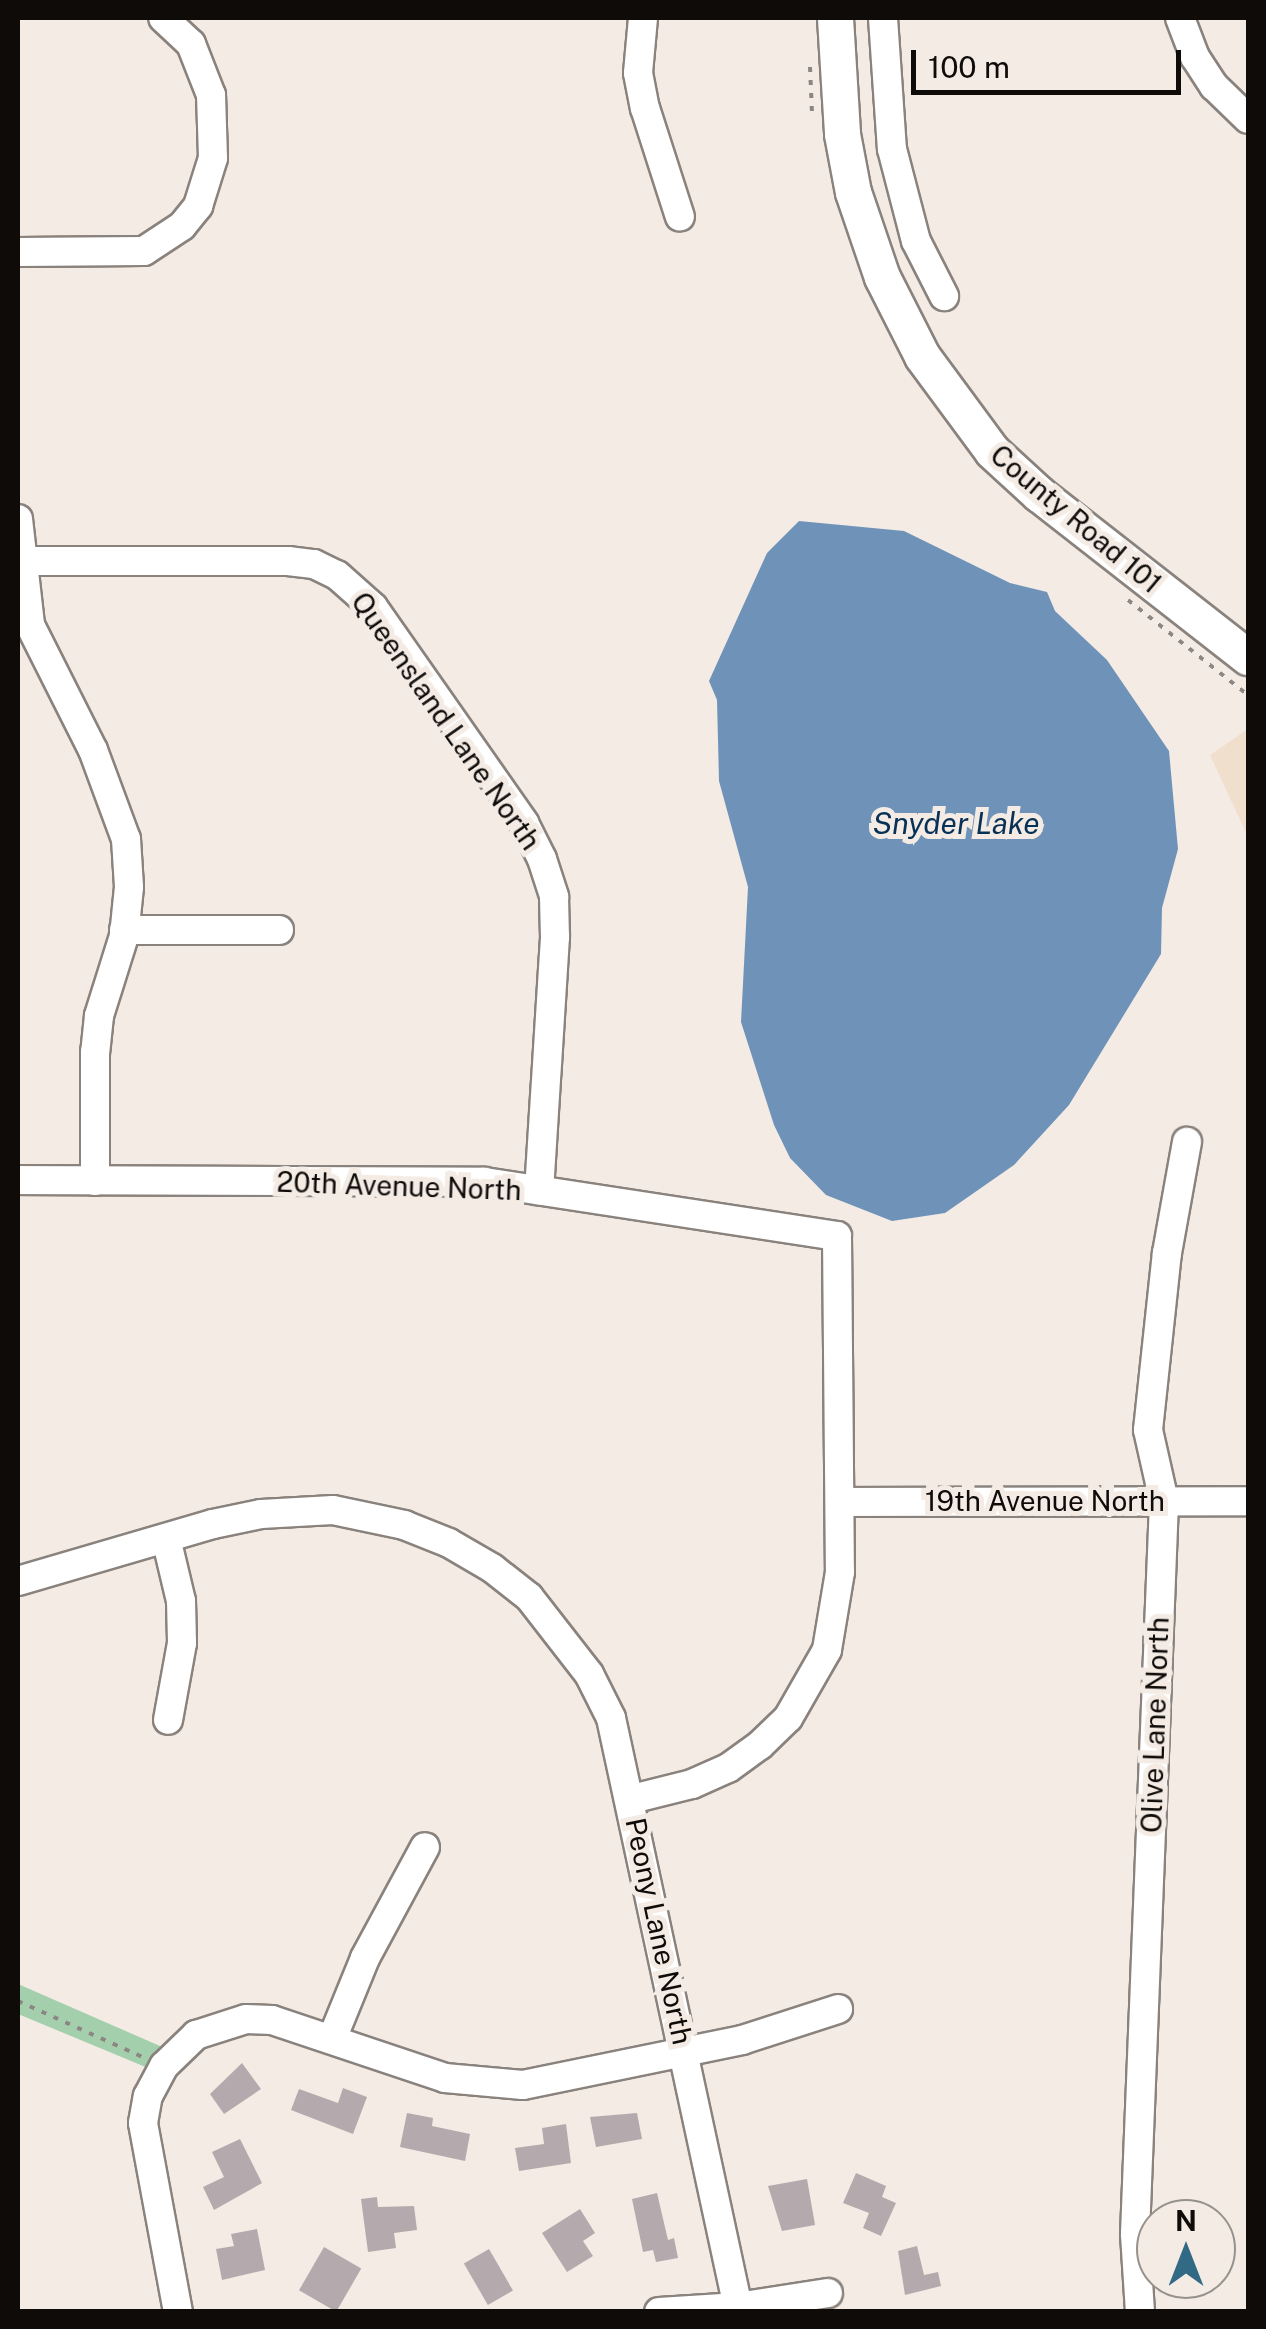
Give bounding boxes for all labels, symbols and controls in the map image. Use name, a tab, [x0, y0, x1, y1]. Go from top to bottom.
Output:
scale bar	[916, 30, 1186, 92]
text: 100 m	[928, 49, 1010, 85]
street label: County Road 101	[984, 438, 1168, 600]
street label: Queensland Lane North	[344, 586, 548, 856]
water label: Snyder Lake	[872, 805, 1040, 841]
street label: 20th Avenue North	[276, 1165, 522, 1207]
street label: 19th Avenue North	[925, 1484, 1165, 1518]
street label: Olive Lane North	[1134, 1616, 1176, 1834]
street label: Peony Lane North	[619, 1814, 699, 2048]
north arrow	[1136, 2199, 1236, 2299]
text: N	[1175, 2204, 1197, 2237]

